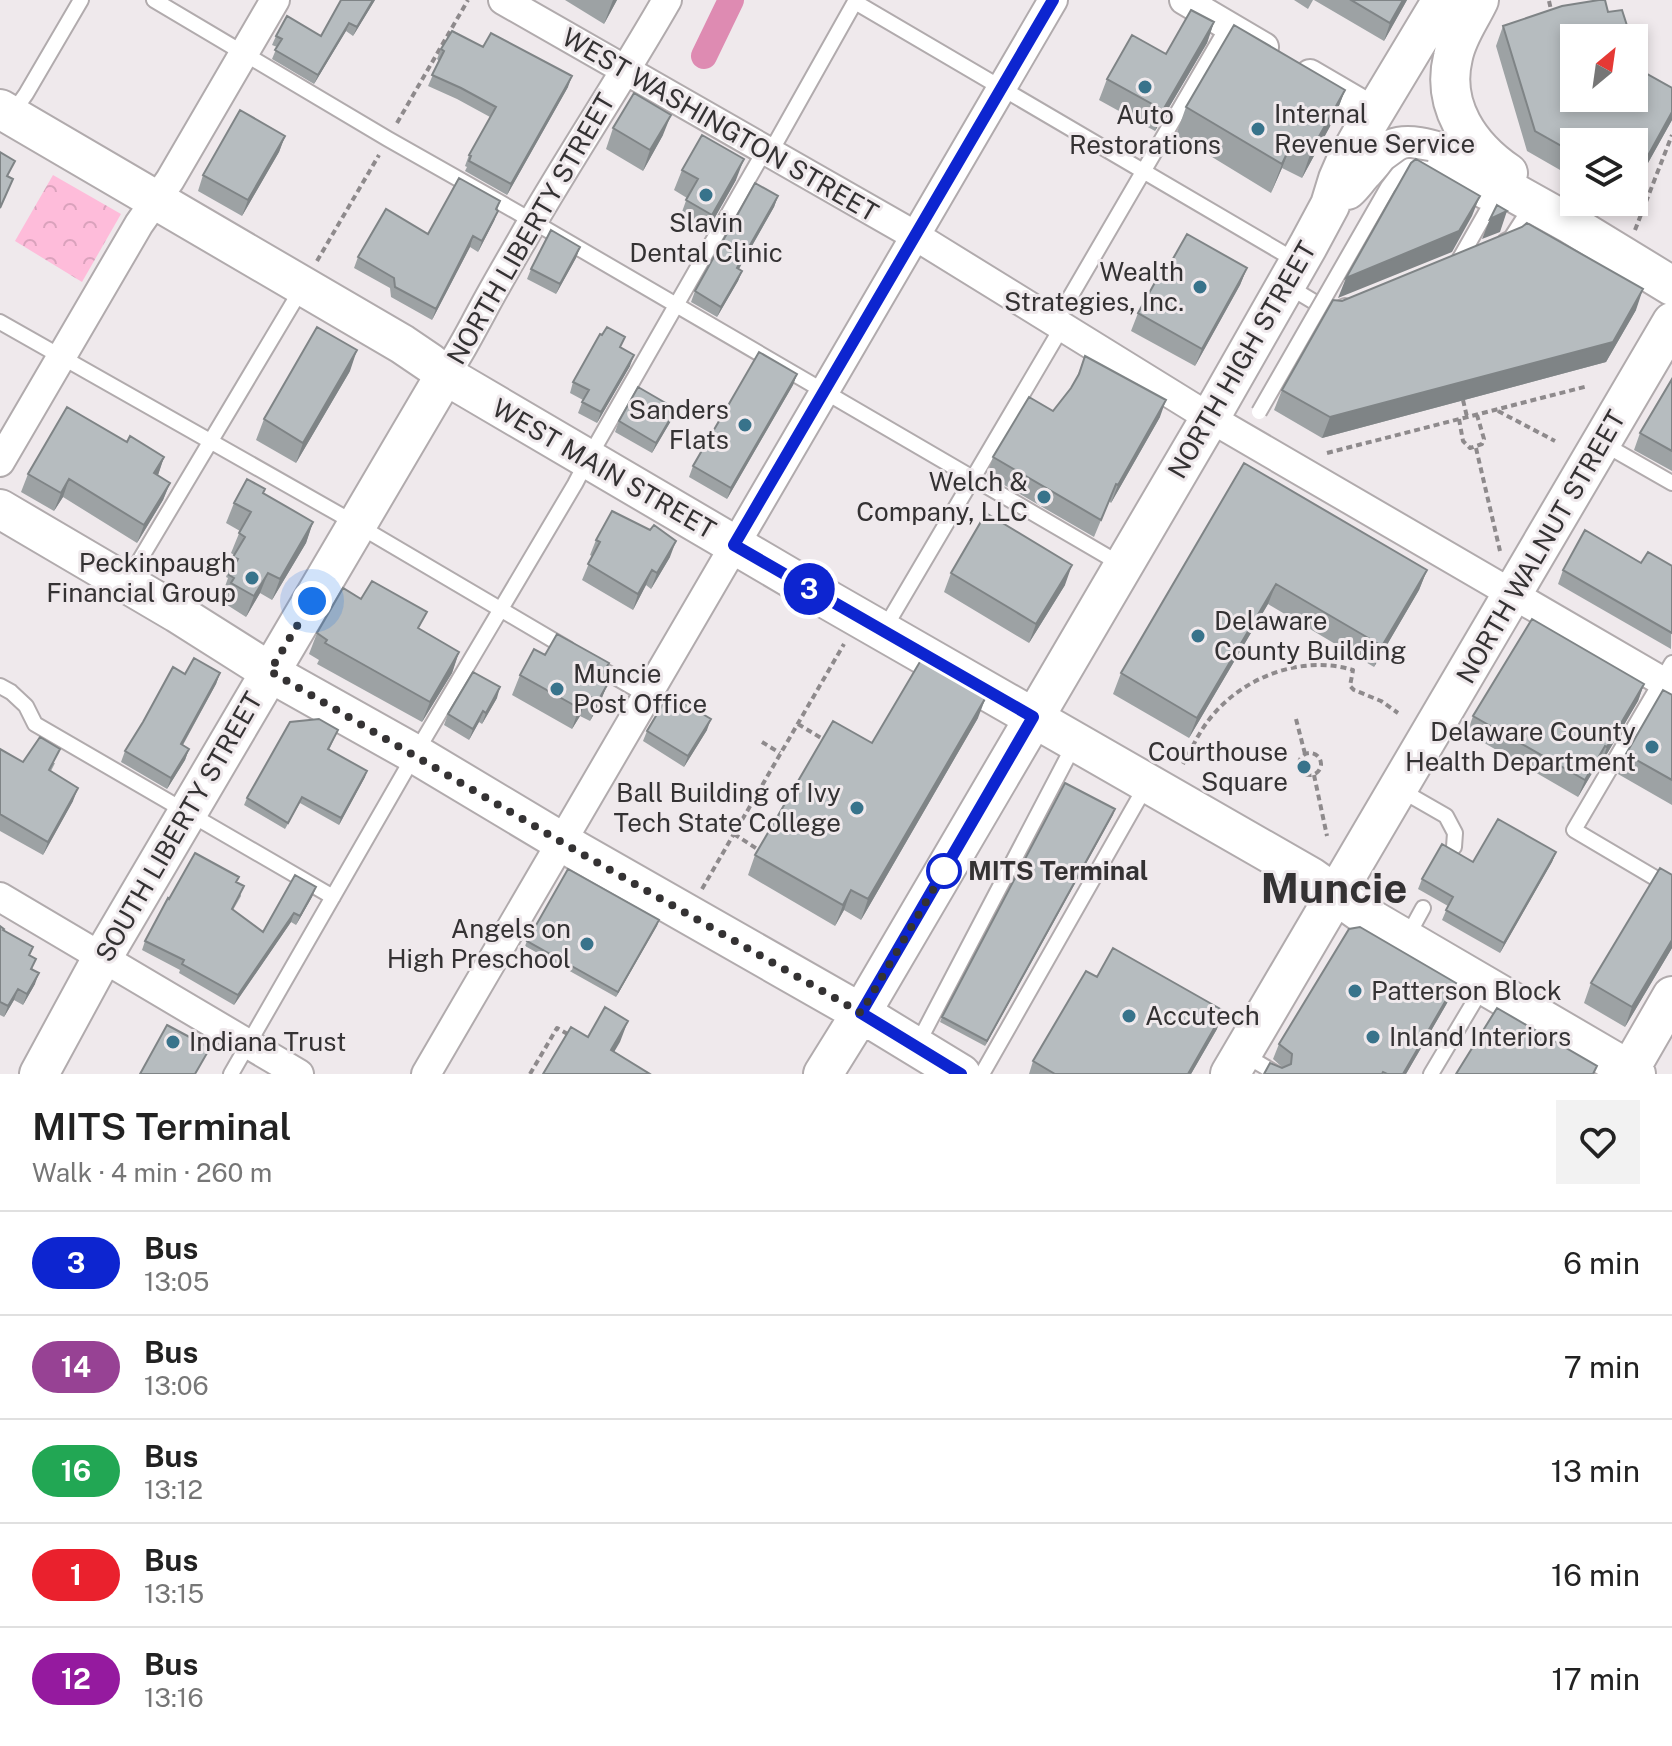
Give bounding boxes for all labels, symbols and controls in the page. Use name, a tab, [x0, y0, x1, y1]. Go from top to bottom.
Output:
street label: WEST WASHINGTON STREET	[557, 21, 884, 228]
north arrow	[1560, 24, 1648, 112]
map controls	[1560, 24, 1648, 216]
marker: Auto Restorations	[1136, 78, 1154, 96]
street label: NORTH LIBERTY STREET	[440, 88, 621, 370]
place label: Internal Revenue Service	[1274, 98, 1475, 159]
place label: Auto Restorations	[1069, 99, 1221, 160]
marker: Internal Revenue Service	[1249, 120, 1267, 138]
button: layers	[1560, 128, 1648, 216]
marker: Slavin Dental Clinic	[697, 186, 715, 204]
place label: Slavin Dental Clinic	[629, 207, 783, 268]
street label: NORTH HIGH STREET	[1161, 236, 1322, 484]
place label: Wealth Strategies, Inc.	[1004, 256, 1184, 317]
marker: Wealth Strategies, Inc.	[1191, 278, 1209, 296]
street label: WEST MAIN STREET	[487, 392, 721, 545]
place label: Sanders Flats	[629, 394, 729, 455]
street label: NORTH WALNUT STREET	[1450, 405, 1632, 689]
marker: Sanders Flats	[736, 416, 754, 434]
place label: Welch & Company, LLC	[856, 466, 1028, 527]
marker: Welch & Company, LLC	[1035, 488, 1053, 506]
place label: Peckinpaugh Financial Group	[46, 547, 236, 608]
line badge: 3	[783, 563, 835, 615]
marker: Peckinpaugh Financial Group	[243, 569, 261, 587]
text: 3	[800, 572, 818, 605]
your location	[292, 581, 332, 621]
place label: Delaware County Building	[1214, 605, 1406, 666]
marker: Delaware County Building	[1189, 627, 1207, 645]
place label: Muncie Post Office	[573, 658, 707, 719]
marker: Muncie Post Office	[548, 680, 566, 698]
street label: SOUTH LIBERTY STREET	[89, 687, 268, 967]
place label: Delaware County Health Department	[1405, 716, 1636, 777]
place label: Courthouse Square	[1148, 736, 1288, 797]
marker: Delaware County Health Department	[1643, 738, 1661, 756]
marker: Courthouse Square	[1295, 758, 1313, 776]
place label: Ball Building of Ivy Tech State College	[614, 777, 841, 838]
marker: Ball Building of Ivy Tech State College	[848, 799, 866, 817]
marker: MITS Terminal	[927, 854, 961, 888]
place label: MITS Terminal	[968, 855, 1148, 886]
district label: Muncie	[1261, 863, 1407, 912]
place label: Angels on High Preschool	[387, 913, 571, 974]
marker: Angels on High Preschool	[578, 935, 596, 953]
place label: Patterson Block	[1371, 975, 1562, 1006]
marker: Patterson Block	[1346, 982, 1364, 1000]
place label: Accutech	[1145, 1000, 1260, 1031]
marker: Accutech	[1120, 1007, 1138, 1025]
place label: Inland Interiors	[1389, 1021, 1571, 1052]
place label: Indiana Trust	[189, 1026, 346, 1057]
marker: Inland Interiors	[1364, 1028, 1382, 1046]
marker: Indiana Trust	[164, 1033, 182, 1051]
button: heart	[1556, 1100, 1640, 1184]
text: MITS Terminal	[32, 1104, 292, 1149]
text: Walk · 4 min · 260 m	[32, 1157, 272, 1188]
text: Bus	[144, 1230, 198, 1266]
text: 6 min	[1563, 1245, 1640, 1281]
text: 3	[67, 1246, 85, 1279]
text: 13:05	[144, 1266, 209, 1297]
text: Bus	[144, 1334, 198, 1370]
text: 7 min	[1564, 1349, 1640, 1385]
text: 14	[61, 1350, 91, 1383]
text: 13:06	[144, 1370, 209, 1401]
text: Bus	[144, 1438, 198, 1474]
text: 13 min	[1551, 1453, 1640, 1489]
text: 16	[61, 1454, 91, 1487]
text: 13:12	[144, 1474, 203, 1505]
text: Bus	[144, 1542, 198, 1578]
text: 16 min	[1551, 1557, 1640, 1593]
text: 1	[70, 1558, 82, 1591]
text: 13:15	[144, 1578, 204, 1609]
text: Bus	[144, 1646, 198, 1682]
text: 17 min	[1552, 1661, 1640, 1697]
text: 12	[61, 1662, 91, 1695]
text: 13:16	[144, 1682, 204, 1713]

